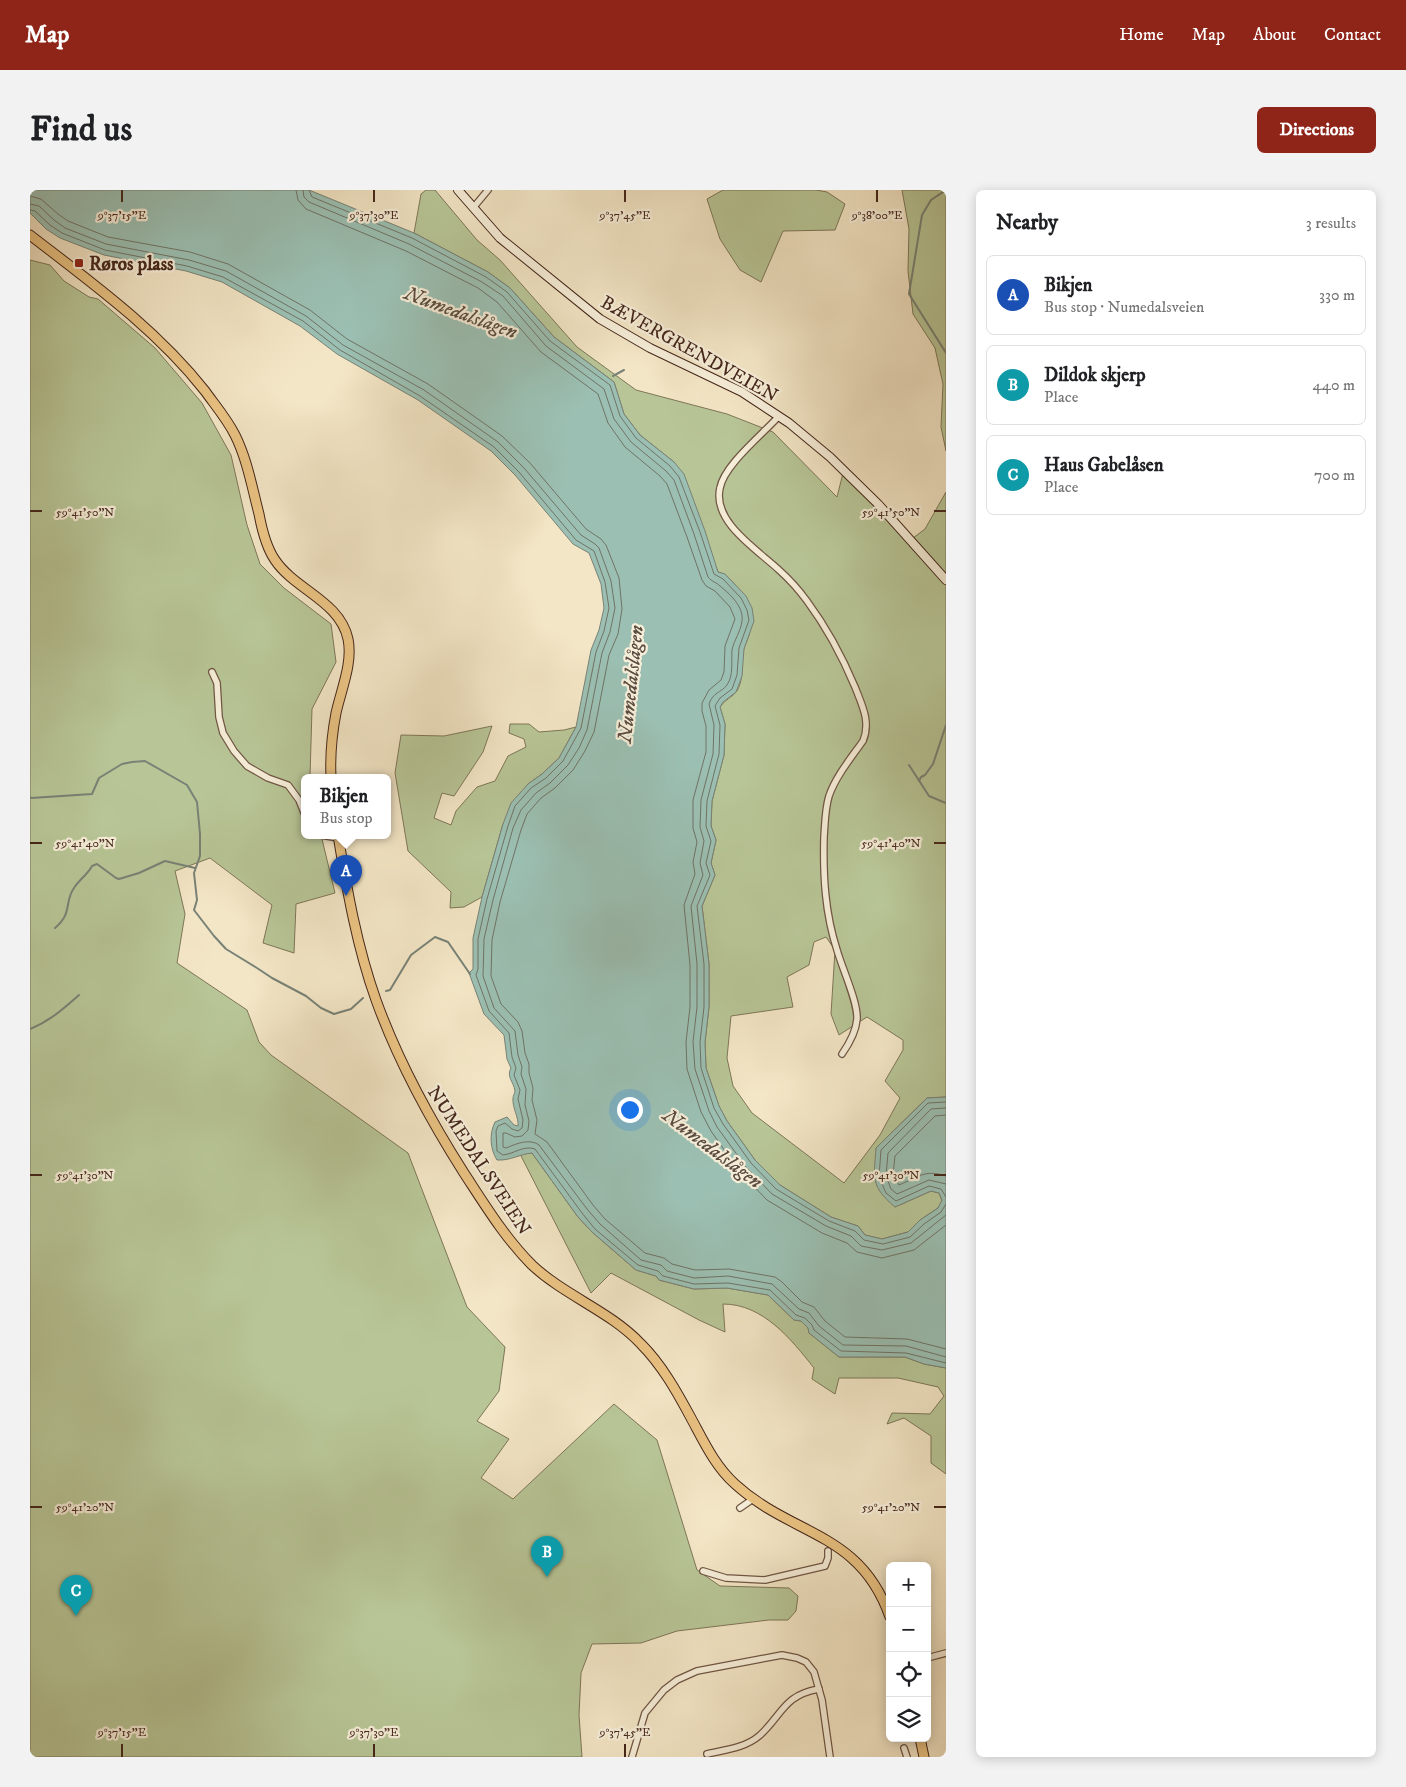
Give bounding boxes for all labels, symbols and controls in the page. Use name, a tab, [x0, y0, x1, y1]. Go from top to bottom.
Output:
text: Map	[25, 20, 69, 50]
text: Home	[1119, 24, 1164, 46]
text: Map	[1192, 24, 1225, 46]
text: About	[1253, 24, 1296, 46]
text: Contact	[1324, 24, 1381, 46]
button: Directions	[1257, 107, 1376, 153]
text: Find us	[30, 108, 132, 152]
text: 9°37'15"E	[97, 208, 147, 223]
text: 9°37'30"E	[348, 208, 399, 223]
text: 9°37'45"E	[599, 208, 651, 223]
text: 9°38'00"E	[851, 208, 903, 223]
text: Nearby	[996, 210, 1058, 236]
text: 3 results	[1306, 213, 1356, 233]
place label: Røros plass	[89, 253, 174, 276]
marker: Røros plass	[73, 257, 85, 269]
text: Bikjen	[1044, 274, 1093, 297]
water label: Numedalslågen	[400, 281, 520, 345]
text: A	[1008, 285, 1018, 305]
text: 330 m	[1319, 285, 1355, 305]
street label: BÆVERGRENDVEIEN	[597, 291, 782, 408]
text: Bus stop · Numedalsveien	[1044, 297, 1204, 317]
text: Dildok skjerp	[1044, 364, 1146, 387]
text: B	[1008, 375, 1018, 395]
text: 440 m	[1313, 375, 1355, 395]
text: Place	[1044, 387, 1078, 407]
text: Haus Gabelåsen	[1044, 454, 1164, 477]
text: C	[1008, 465, 1018, 485]
text: 700 m	[1314, 465, 1355, 485]
text: Place	[1044, 477, 1078, 497]
text: 59°41'50"N	[56, 505, 114, 520]
text: 59°41'50"N	[862, 505, 920, 520]
water label: Numedalslågen	[613, 624, 650, 745]
popup	[301, 774, 391, 839]
text: Bikjen	[320, 785, 368, 808]
text: Bus stop	[320, 808, 372, 828]
text: 59°41'40"N	[55, 836, 115, 851]
text: 59°41'40"N	[861, 836, 921, 851]
pin: A	[330, 855, 362, 896]
street label: NUMEDALSVEIEN	[422, 1082, 536, 1240]
your location	[617, 1097, 643, 1123]
water label: Numedalslågen	[657, 1103, 767, 1195]
text: 59°41'30"N	[57, 1168, 114, 1183]
text: 59°41'30"N	[863, 1168, 920, 1183]
text: 59°41'20"N	[56, 1500, 114, 1515]
text: 59°41'20"N	[862, 1500, 920, 1515]
pin: B	[531, 1536, 563, 1577]
map controls	[886, 1562, 931, 1742]
button: +	[886, 1562, 931, 1607]
pin: C	[60, 1575, 92, 1616]
button: −	[886, 1607, 931, 1652]
button: locate	[886, 1652, 931, 1697]
button: layers	[886, 1697, 931, 1742]
text: 9°37'15"E	[97, 1725, 147, 1740]
text: 9°37'30"E	[348, 1725, 399, 1740]
text: 9°37'45"E	[599, 1725, 651, 1740]

